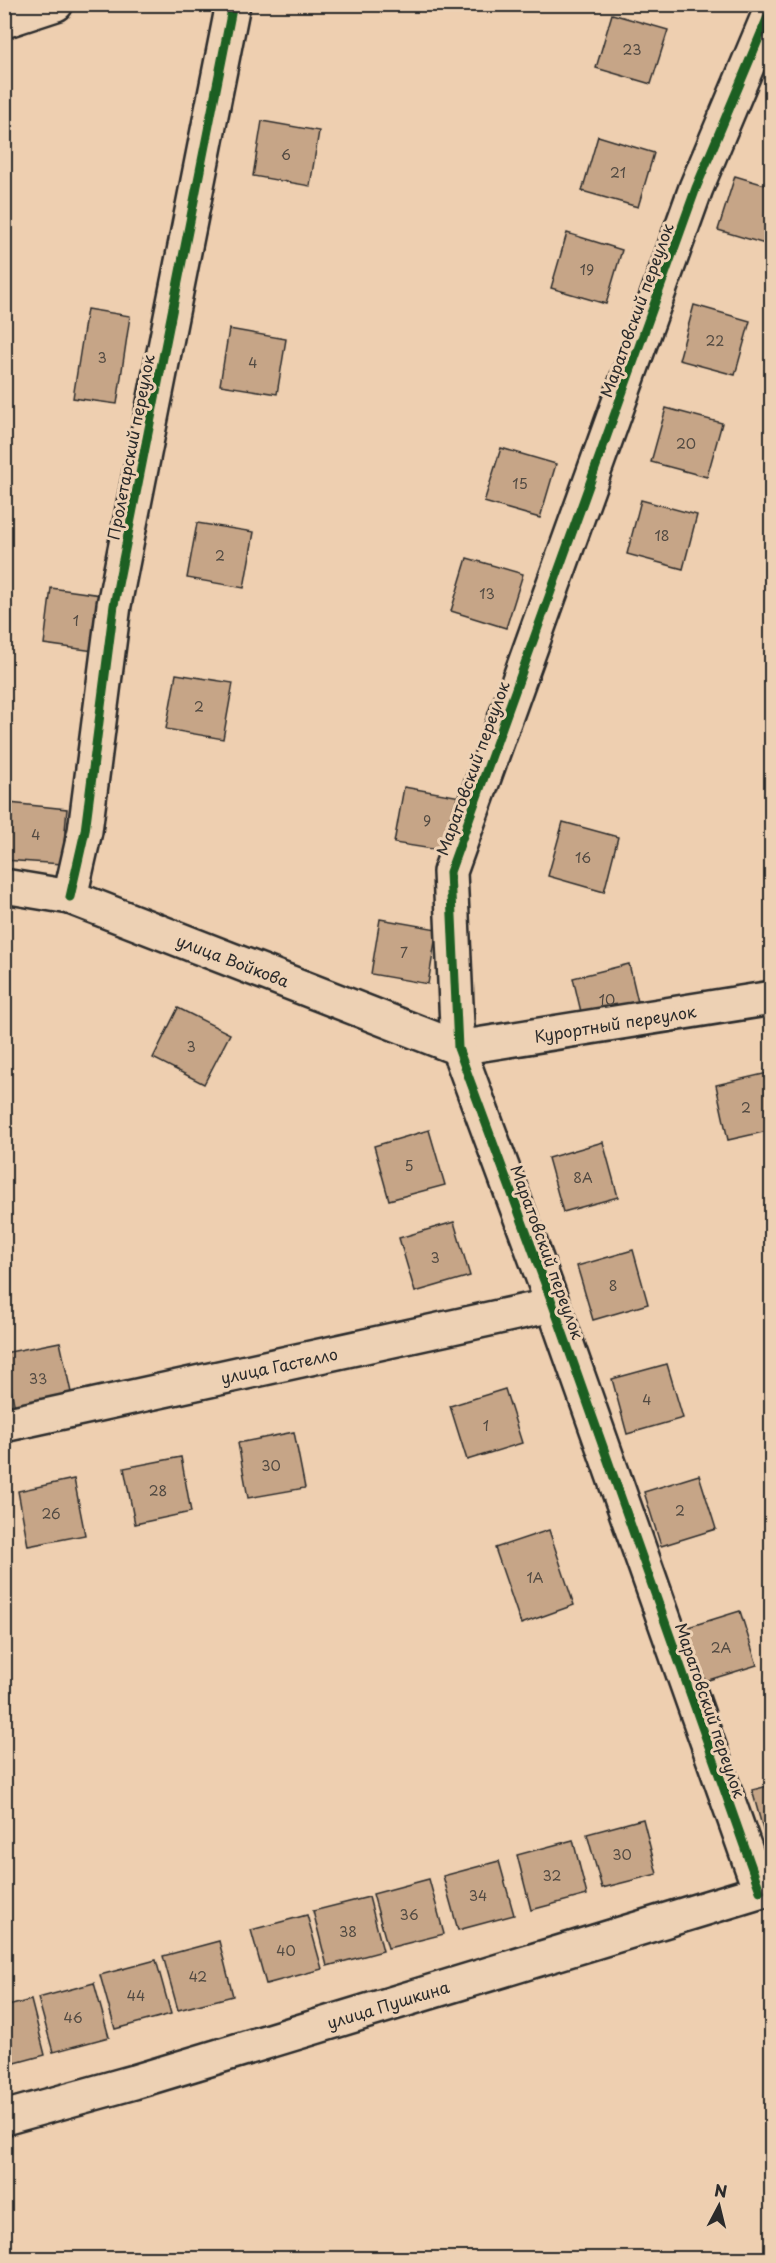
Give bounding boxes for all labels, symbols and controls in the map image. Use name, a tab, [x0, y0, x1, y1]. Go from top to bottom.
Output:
house number: 23	[623, 39, 641, 60]
house number: 6	[281, 144, 291, 165]
house number: 21	[610, 162, 626, 183]
street label: Маратовский переулок	[593, 219, 679, 400]
house number: 19	[580, 259, 594, 280]
house number: 22	[706, 330, 724, 351]
house number: 3	[97, 347, 107, 368]
street label: Пролетарский переулок	[100, 352, 160, 542]
house number: 4	[248, 352, 258, 373]
house number: 20	[676, 433, 696, 454]
house number: 15	[512, 473, 528, 494]
house number: 18	[654, 525, 670, 546]
house number: 2	[215, 545, 225, 566]
house number: 13	[479, 583, 495, 604]
house number: 1	[73, 610, 79, 631]
street label: Маратовский переулок	[429, 677, 515, 858]
house number: 2	[194, 696, 204, 717]
house number: 9	[423, 810, 431, 831]
house number: 4	[31, 824, 41, 845]
house number: 16	[575, 847, 591, 868]
street label: улица Войкова	[173, 928, 293, 992]
house number: 7	[400, 942, 408, 963]
house number: 10	[599, 989, 615, 1010]
street label: Курортный переулок	[532, 998, 698, 1048]
house number: 3	[186, 1036, 196, 1057]
house number: 2	[741, 1097, 751, 1118]
house number: 5	[404, 1155, 414, 1176]
street label: Маратовский переулок	[505, 1162, 591, 1343]
house number: 8А	[573, 1167, 593, 1188]
house number: 3	[430, 1247, 440, 1268]
house number: 8	[609, 1275, 617, 1296]
street label: улица Гастелло	[218, 1341, 340, 1389]
house number: 33	[29, 1368, 47, 1389]
house number: 4	[642, 1389, 652, 1410]
house number: 1	[483, 1415, 489, 1436]
house number: 30	[261, 1455, 281, 1476]
house number: 28	[149, 1480, 167, 1501]
house number: 2	[675, 1500, 685, 1521]
house number: 26	[41, 1503, 61, 1524]
house number: 1А	[526, 1567, 544, 1588]
street label: Маратовский переулок	[670, 1619, 752, 1801]
house number: 2А	[711, 1637, 732, 1658]
house number: 30	[612, 1844, 632, 1865]
house number: 32	[543, 1865, 561, 1886]
house number: 34	[469, 1885, 487, 1906]
house number: 36	[399, 1904, 419, 1925]
house number: 38	[339, 1921, 357, 1942]
house number: 40	[276, 1940, 296, 1961]
house number: 42	[189, 1966, 207, 1987]
street label: улица Пушкина	[324, 1974, 452, 2034]
house number: 44	[127, 1985, 145, 2006]
house number: 46	[63, 2007, 83, 2028]
north arrow	[689, 2176, 749, 2236]
text: N	[713, 2177, 729, 2203]

